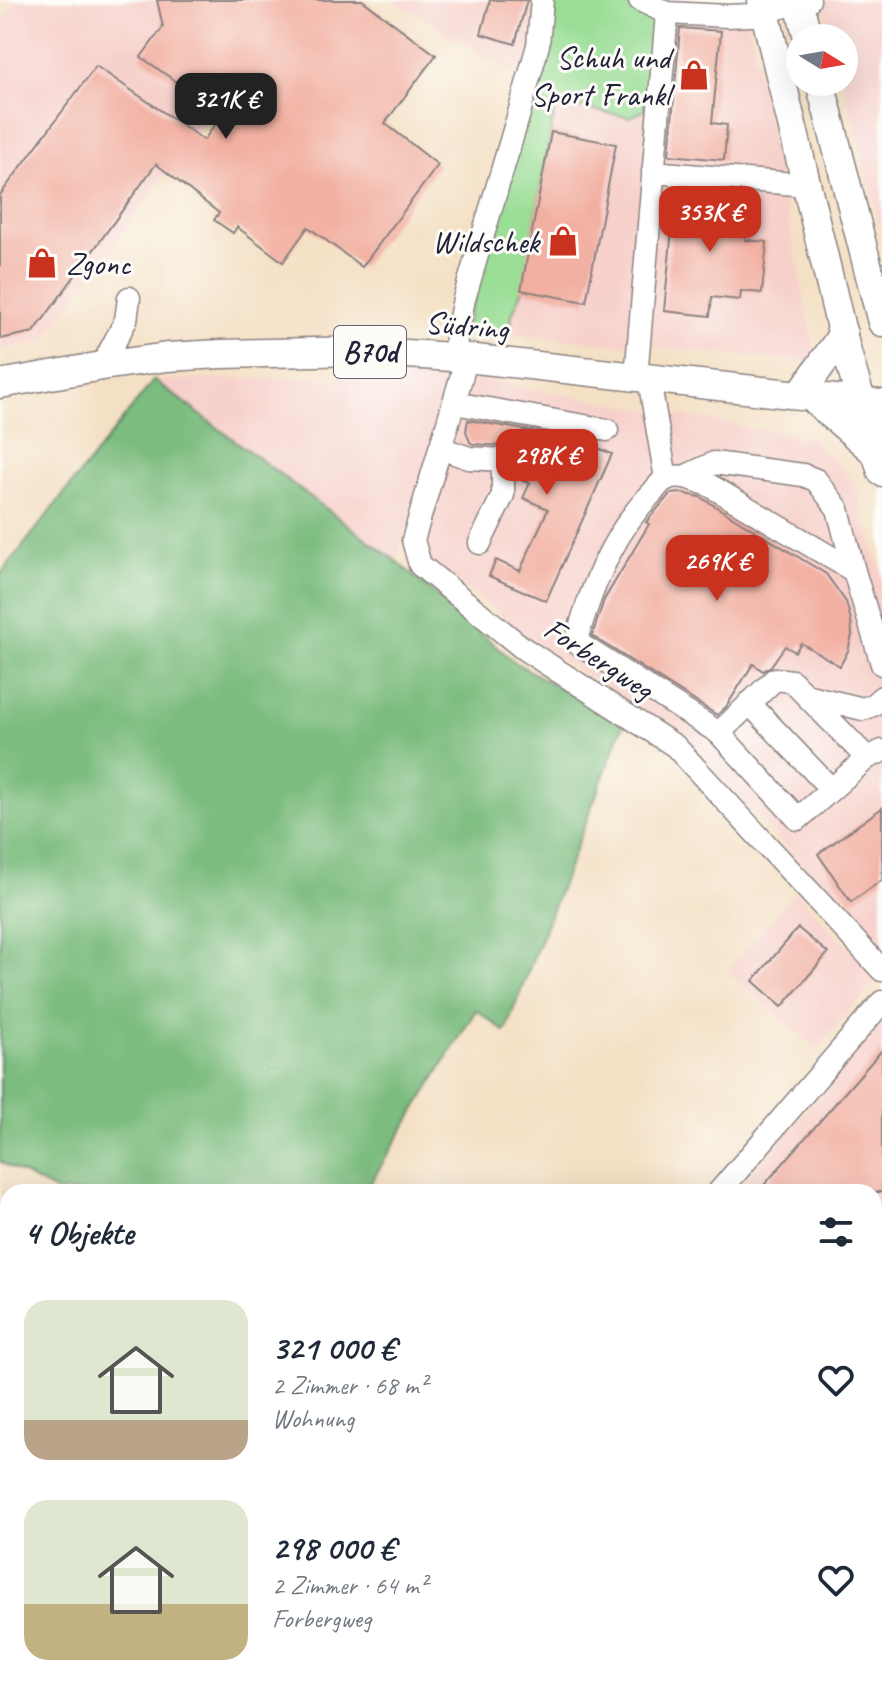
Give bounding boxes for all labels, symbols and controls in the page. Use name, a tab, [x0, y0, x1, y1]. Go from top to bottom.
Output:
north arrow	[786, 24, 858, 96]
map controls	[786, 24, 858, 96]
place label: Schuh und Sport Frankl	[531, 37, 676, 115]
shop icon: Schuh und Sport Frankl	[677, 58, 711, 92]
pin: 321K €	[161, 73, 291, 141]
text: 321K €	[193, 82, 259, 115]
pin: 353K €	[645, 186, 775, 254]
text: 353K €	[677, 195, 743, 228]
place label: Wildschek	[432, 221, 541, 262]
shop icon: Wildschek	[546, 224, 580, 258]
place label: Zgonc	[66, 243, 131, 284]
shop icon: Zgonc	[25, 246, 59, 280]
street label: Südring	[424, 301, 512, 350]
road number: B70d	[334, 326, 406, 378]
pin: 298K €	[482, 429, 612, 497]
text: 298K €	[514, 438, 580, 471]
pin: 269K €	[652, 535, 782, 603]
text: 269K €	[684, 544, 750, 577]
street label: Forbergweg	[536, 608, 663, 710]
icon: filters	[814, 1210, 858, 1254]
text: 4 Objekte	[24, 1211, 134, 1254]
text: 321 000 €	[272, 1326, 396, 1369]
icon: home	[88, 1332, 184, 1428]
icon: heart	[814, 1358, 858, 1402]
text: 2 Zimmer · 68 m²	[272, 1369, 427, 1402]
text: Wohnung	[272, 1402, 354, 1435]
text: 298 000 €	[272, 1526, 395, 1569]
icon: home	[88, 1532, 184, 1628]
icon: heart	[814, 1558, 858, 1602]
text: 2 Zimmer · 64 m²	[272, 1569, 427, 1602]
text: Forbergweg	[272, 1602, 371, 1635]

